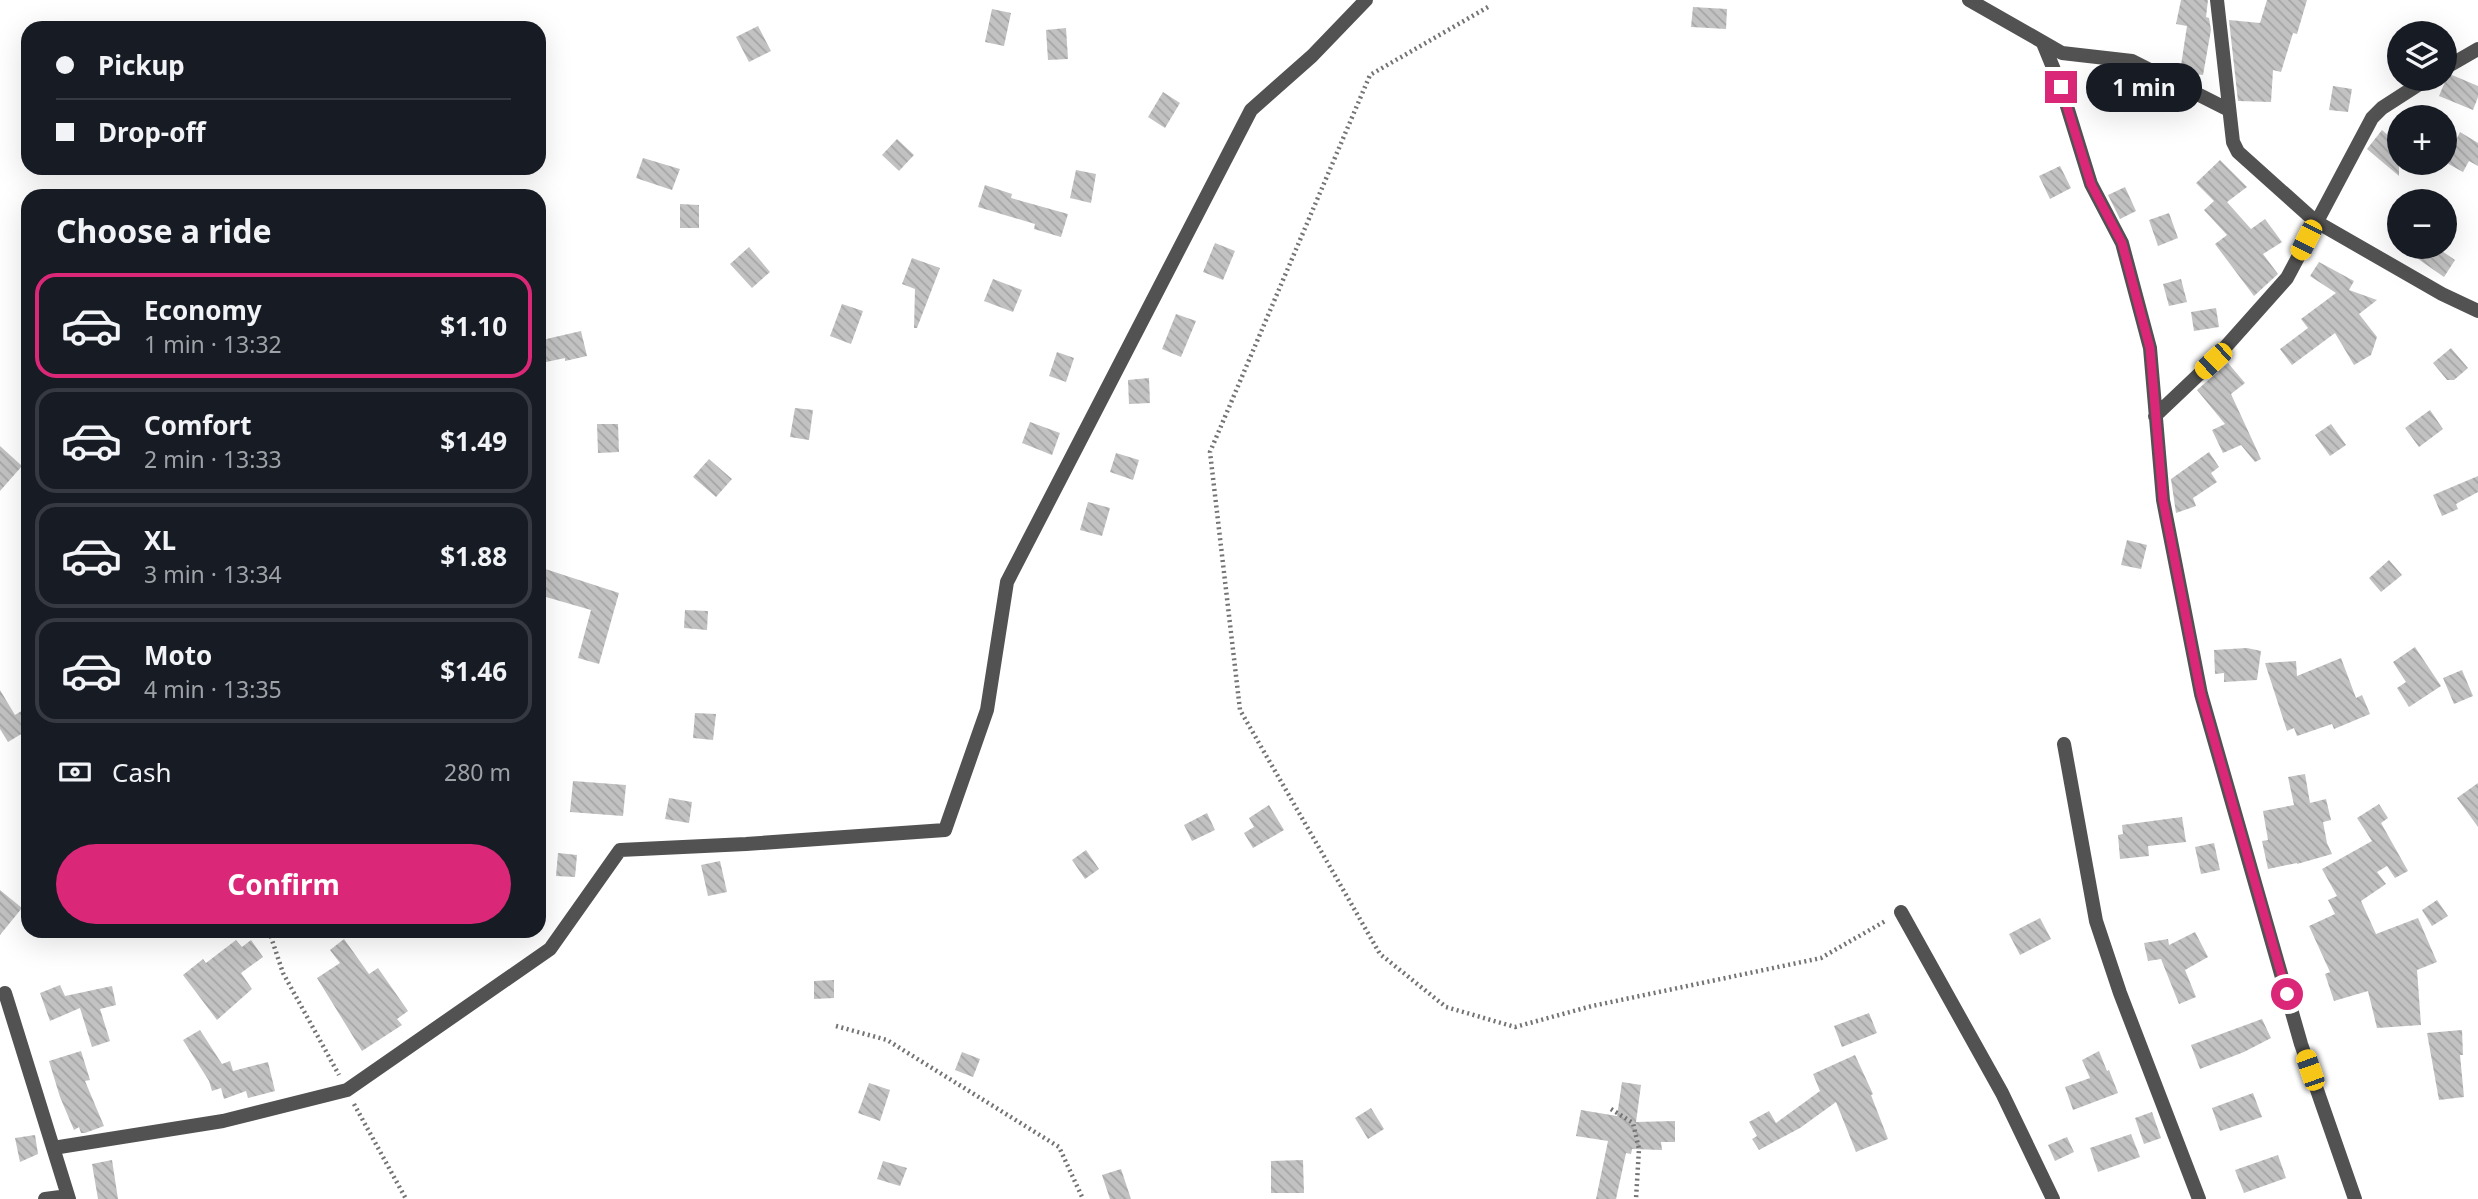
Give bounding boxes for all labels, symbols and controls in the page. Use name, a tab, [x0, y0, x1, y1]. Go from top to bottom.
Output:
map controls	[2387, 21, 2457, 259]
button: layers	[2387, 21, 2457, 91]
text: Pickup	[98, 47, 185, 83]
callout: 1 min	[2086, 62, 2201, 112]
route end	[2045, 71, 2077, 103]
text: 1 min	[2112, 71, 2176, 103]
button: +	[2387, 105, 2457, 175]
text: Drop-off	[98, 114, 205, 150]
button: −	[2387, 189, 2457, 259]
text: Choose a ride	[56, 209, 272, 252]
car	[2288, 217, 2325, 263]
text: Economy	[144, 292, 262, 328]
icon: car	[60, 294, 123, 357]
text: $1.10	[440, 308, 507, 344]
text: 1 min · 13:32	[144, 328, 282, 360]
car	[2191, 339, 2236, 383]
text: Comfort	[144, 407, 252, 443]
icon: car	[60, 409, 123, 472]
text: $1.49	[440, 423, 507, 459]
text: 2 min · 13:33	[144, 443, 282, 475]
text: XL	[144, 522, 176, 558]
icon: car	[60, 524, 123, 587]
text: $1.88	[440, 538, 507, 574]
text: 3 min · 13:34	[144, 558, 282, 590]
text: Moto	[144, 637, 212, 673]
icon: car	[60, 639, 123, 702]
text: $1.46	[440, 653, 507, 689]
text: 4 min · 13:35	[144, 673, 282, 705]
icon: cash	[56, 753, 94, 791]
text: Cash	[112, 754, 172, 790]
text: 280 m	[444, 756, 511, 788]
button: Confirm	[56, 844, 511, 924]
route start	[2271, 978, 2303, 1010]
car	[2294, 1047, 2327, 1093]

